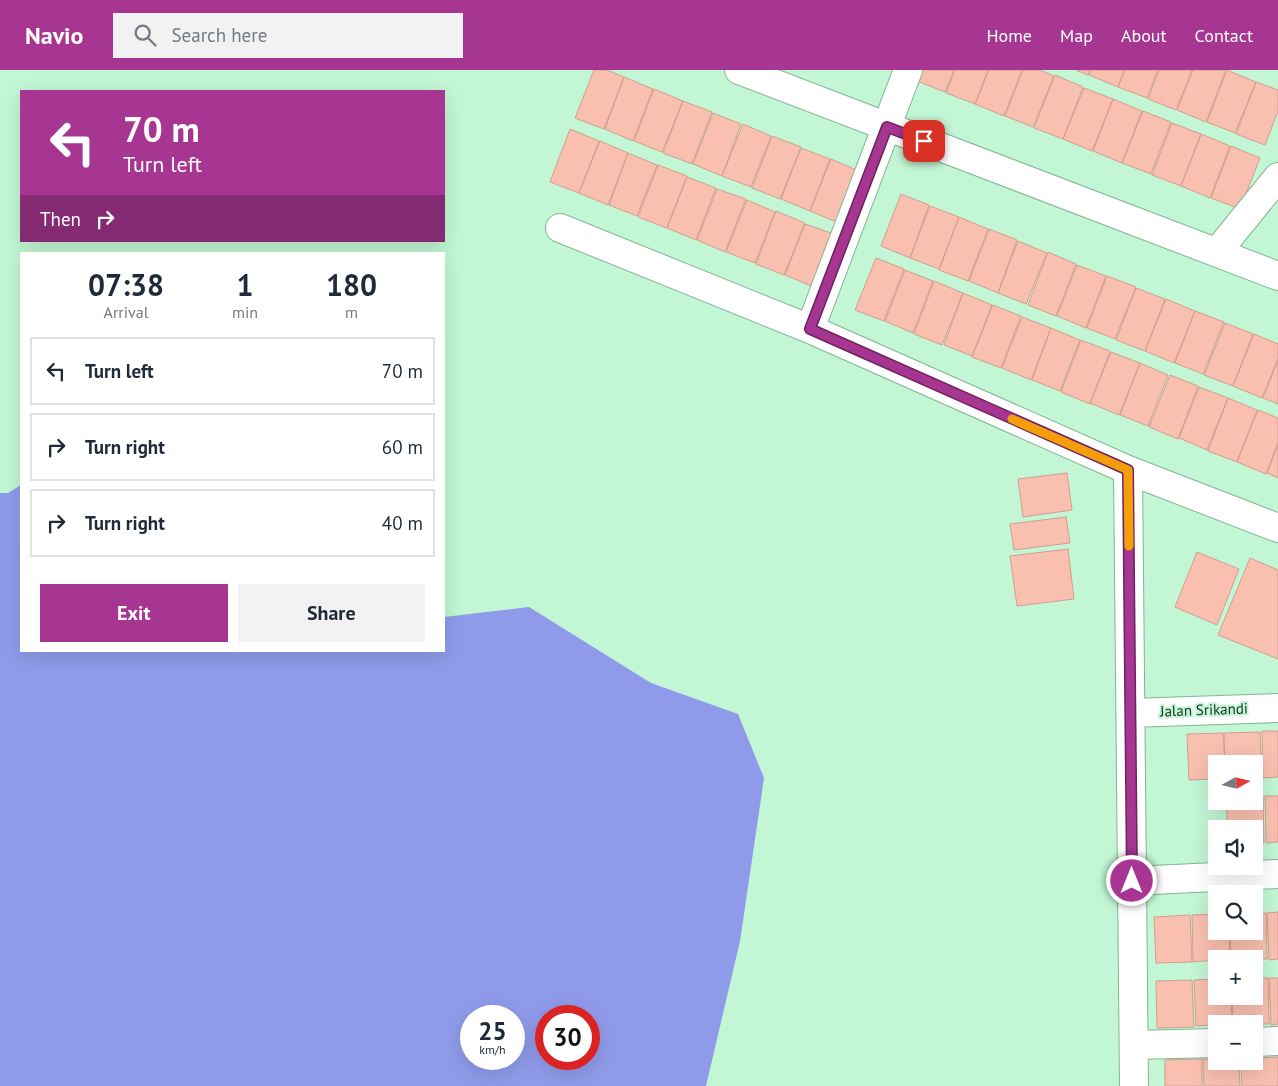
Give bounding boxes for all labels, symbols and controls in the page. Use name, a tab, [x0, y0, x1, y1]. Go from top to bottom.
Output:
search box	[113, 13, 463, 58]
text: Navio	[25, 20, 83, 51]
icon: search	[131, 21, 159, 49]
text: Search here	[171, 23, 267, 47]
text: Home	[986, 24, 1032, 47]
text: Map	[1060, 24, 1093, 47]
text: About	[1121, 24, 1167, 47]
text: Contact	[1195, 24, 1253, 47]
text: 70 m	[123, 106, 200, 152]
icon: left	[40, 110, 105, 175]
pin	[903, 120, 945, 162]
icon: arrive	[910, 127, 938, 155]
text: Turn left	[123, 150, 202, 178]
icon: right	[91, 205, 119, 233]
text: Then	[40, 207, 81, 231]
text: 07:38	[88, 265, 164, 304]
text: 1	[237, 265, 254, 304]
text: 180	[326, 265, 377, 304]
text: Arrival	[104, 302, 148, 322]
text: min	[232, 302, 258, 322]
text: m	[345, 302, 358, 322]
icon: left	[42, 357, 70, 385]
text: Turn left	[85, 359, 154, 383]
text: 70 m	[382, 359, 423, 383]
icon: right	[42, 433, 70, 461]
text: Turn right	[85, 435, 165, 459]
text: 60 m	[382, 435, 423, 459]
icon: right	[42, 509, 70, 537]
text: Turn right	[85, 511, 165, 535]
text: 40 m	[382, 511, 423, 535]
button: Exit	[40, 584, 228, 642]
button: Share	[238, 584, 425, 642]
street label: Jalan Srikandi	[1159, 698, 1248, 721]
north arrow	[1208, 755, 1262, 810]
map controls	[1208, 755, 1263, 1070]
button: sound	[1208, 820, 1263, 875]
position arrow	[1105, 854, 1157, 906]
button: search	[1208, 885, 1263, 940]
button: +	[1208, 950, 1263, 1005]
speed limit sign: 30	[535, 1005, 600, 1070]
text: 25	[478, 1015, 507, 1047]
button: −	[1208, 1015, 1263, 1070]
text: km/h	[479, 1042, 506, 1057]

